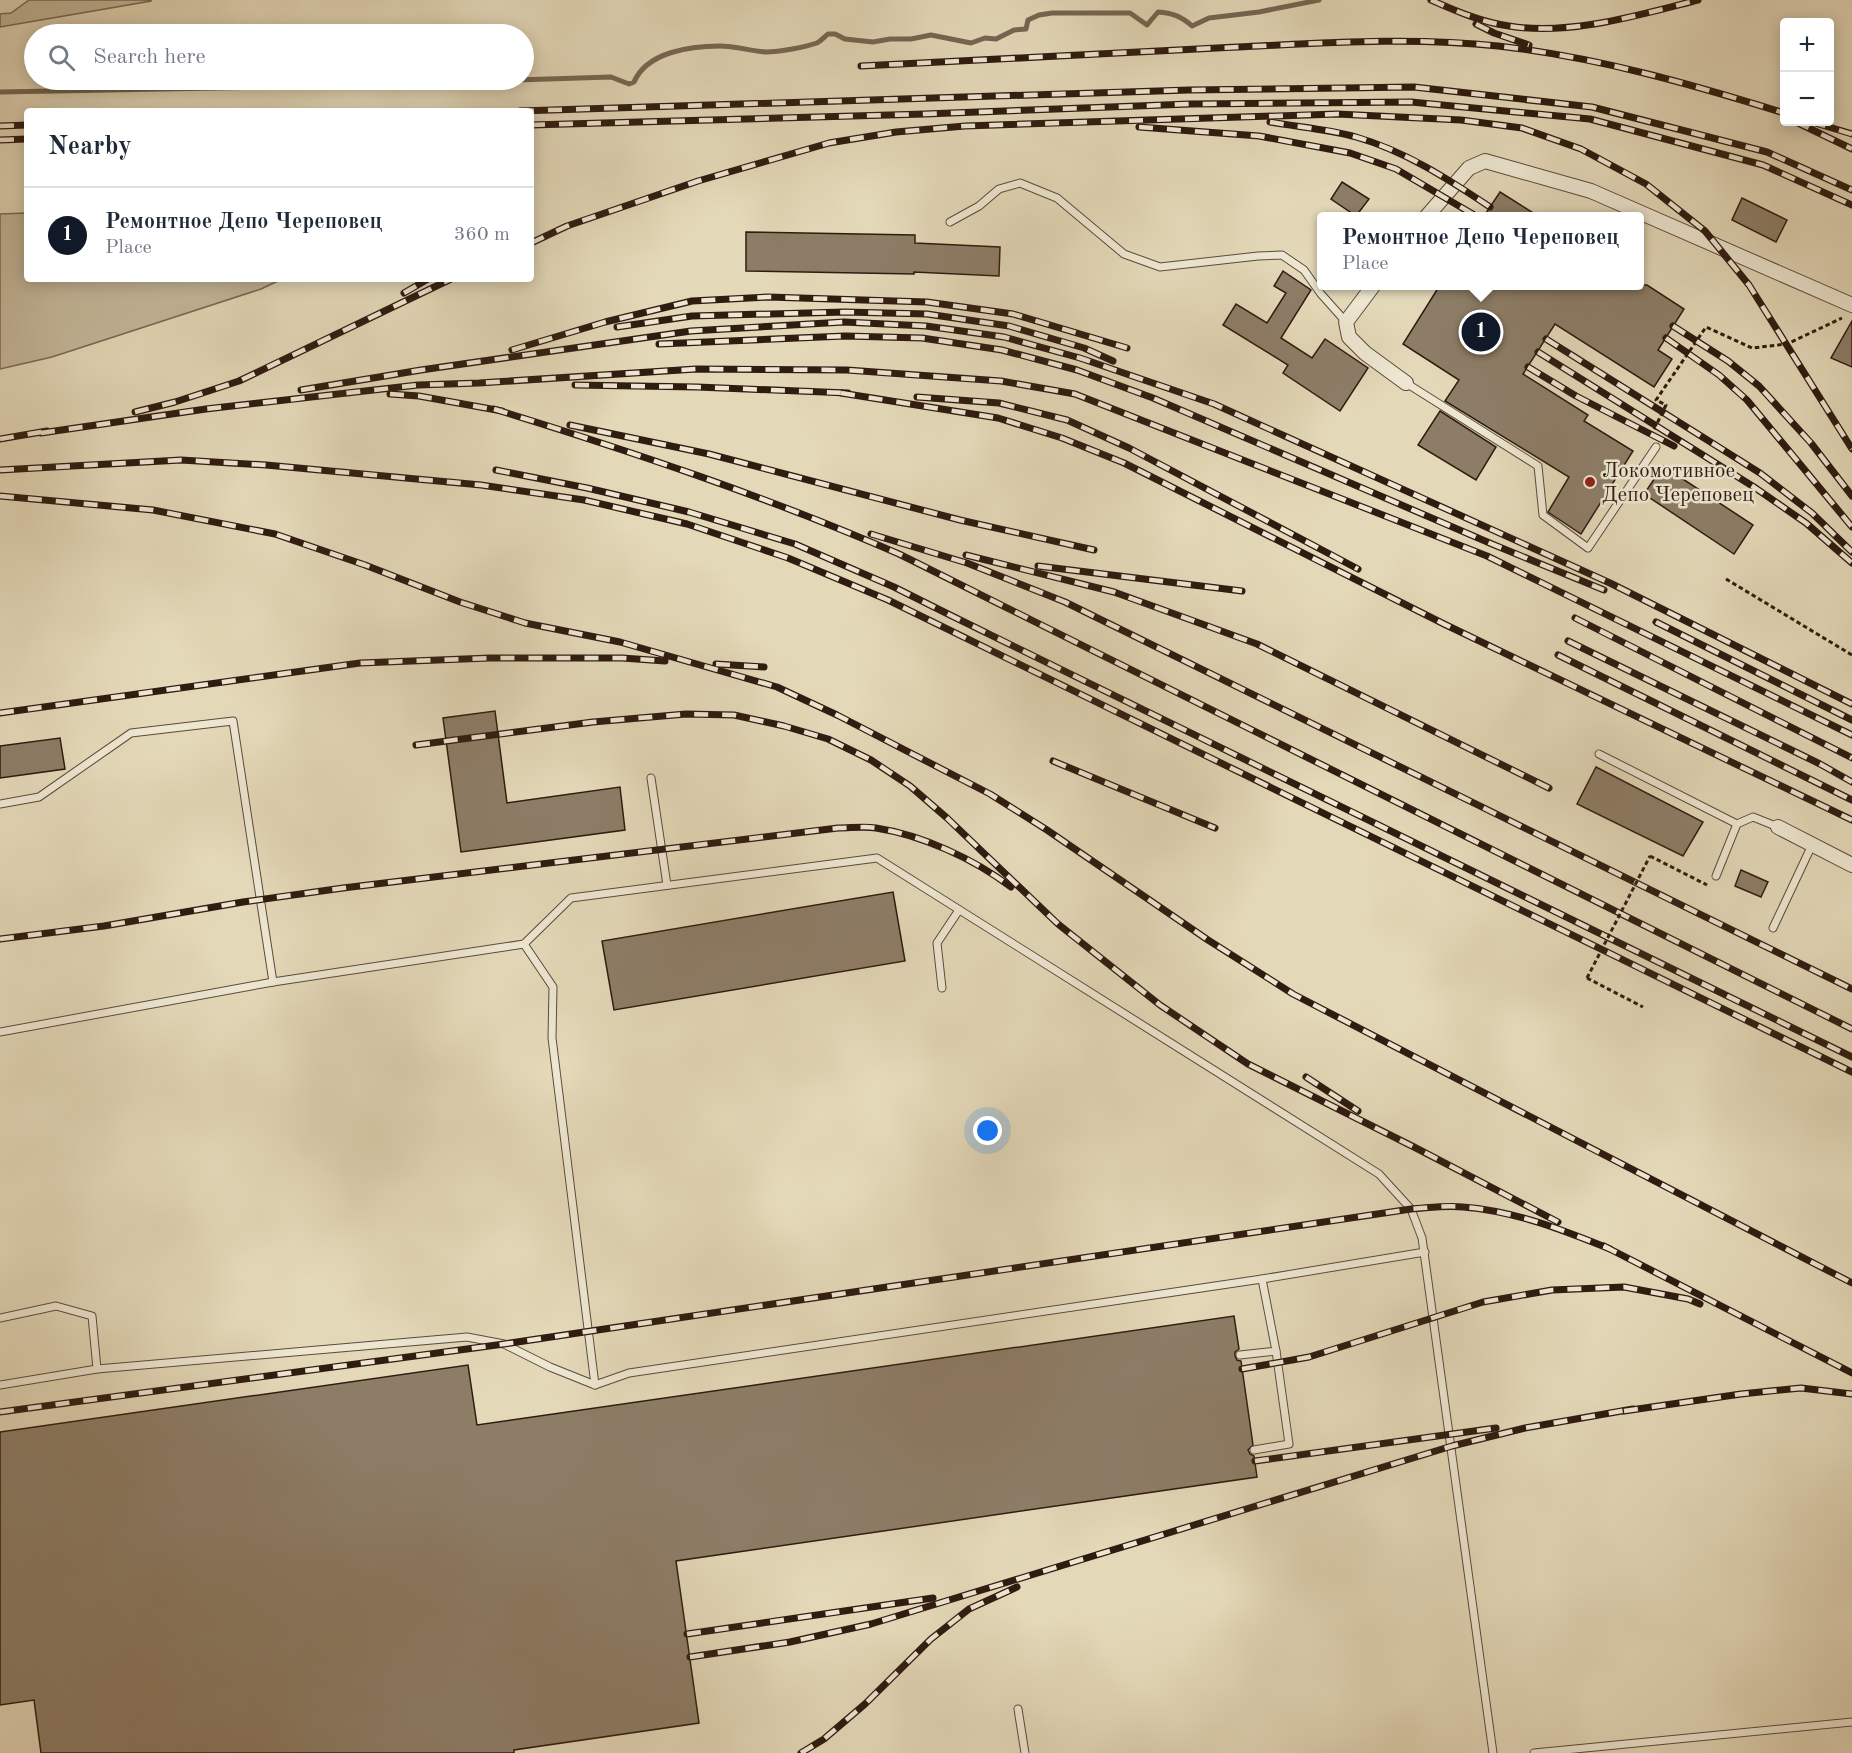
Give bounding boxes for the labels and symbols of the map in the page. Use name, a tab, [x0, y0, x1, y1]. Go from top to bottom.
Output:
pin: 1	[1462, 310, 1500, 354]
place label: Локомотивное Депо Череповец	[1602, 461, 1754, 506]
marker: Локомотивное Депо Череповец	[1583, 475, 1597, 489]
your location	[973, 1116, 1002, 1145]

